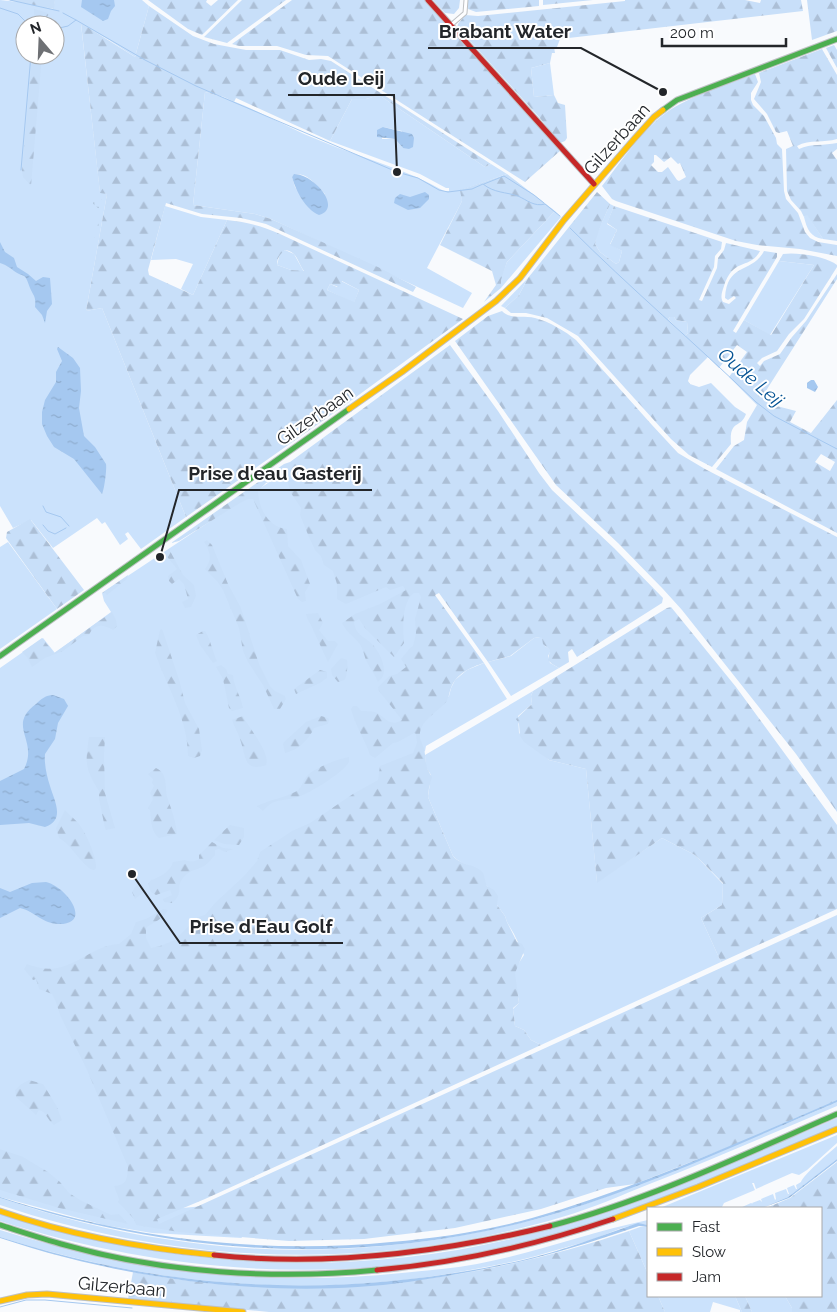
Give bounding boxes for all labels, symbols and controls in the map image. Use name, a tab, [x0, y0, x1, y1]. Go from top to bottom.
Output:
callout: Brabant Water	[428, 14, 581, 48]
north arrow	[15, 15, 65, 65]
scale bar	[662, 15, 786, 47]
text: N	[28, 18, 43, 37]
text: Brabant Water	[439, 20, 572, 42]
text: 200 m	[670, 24, 714, 42]
callout: Oude Leij	[288, 61, 394, 95]
text: Oude Leij	[298, 67, 384, 89]
street label: Gilzerbaan	[579, 99, 654, 179]
water label: Oude Leij	[714, 343, 789, 412]
street label: Gilzerbaan	[272, 382, 357, 450]
callout: Prise d'eau Gasterij	[179, 456, 372, 490]
text: Prise d'eau Gasterij	[188, 462, 362, 484]
callout: Prise d'Eau Golf	[180, 909, 343, 943]
text: Prise d'Eau Golf	[190, 915, 333, 937]
legend	[647, 1207, 822, 1297]
text: Fast	[692, 1218, 720, 1236]
text: Slow	[692, 1243, 726, 1261]
text: Jam	[692, 1268, 721, 1286]
street label: Gilzerbaan	[77, 1272, 167, 1301]

